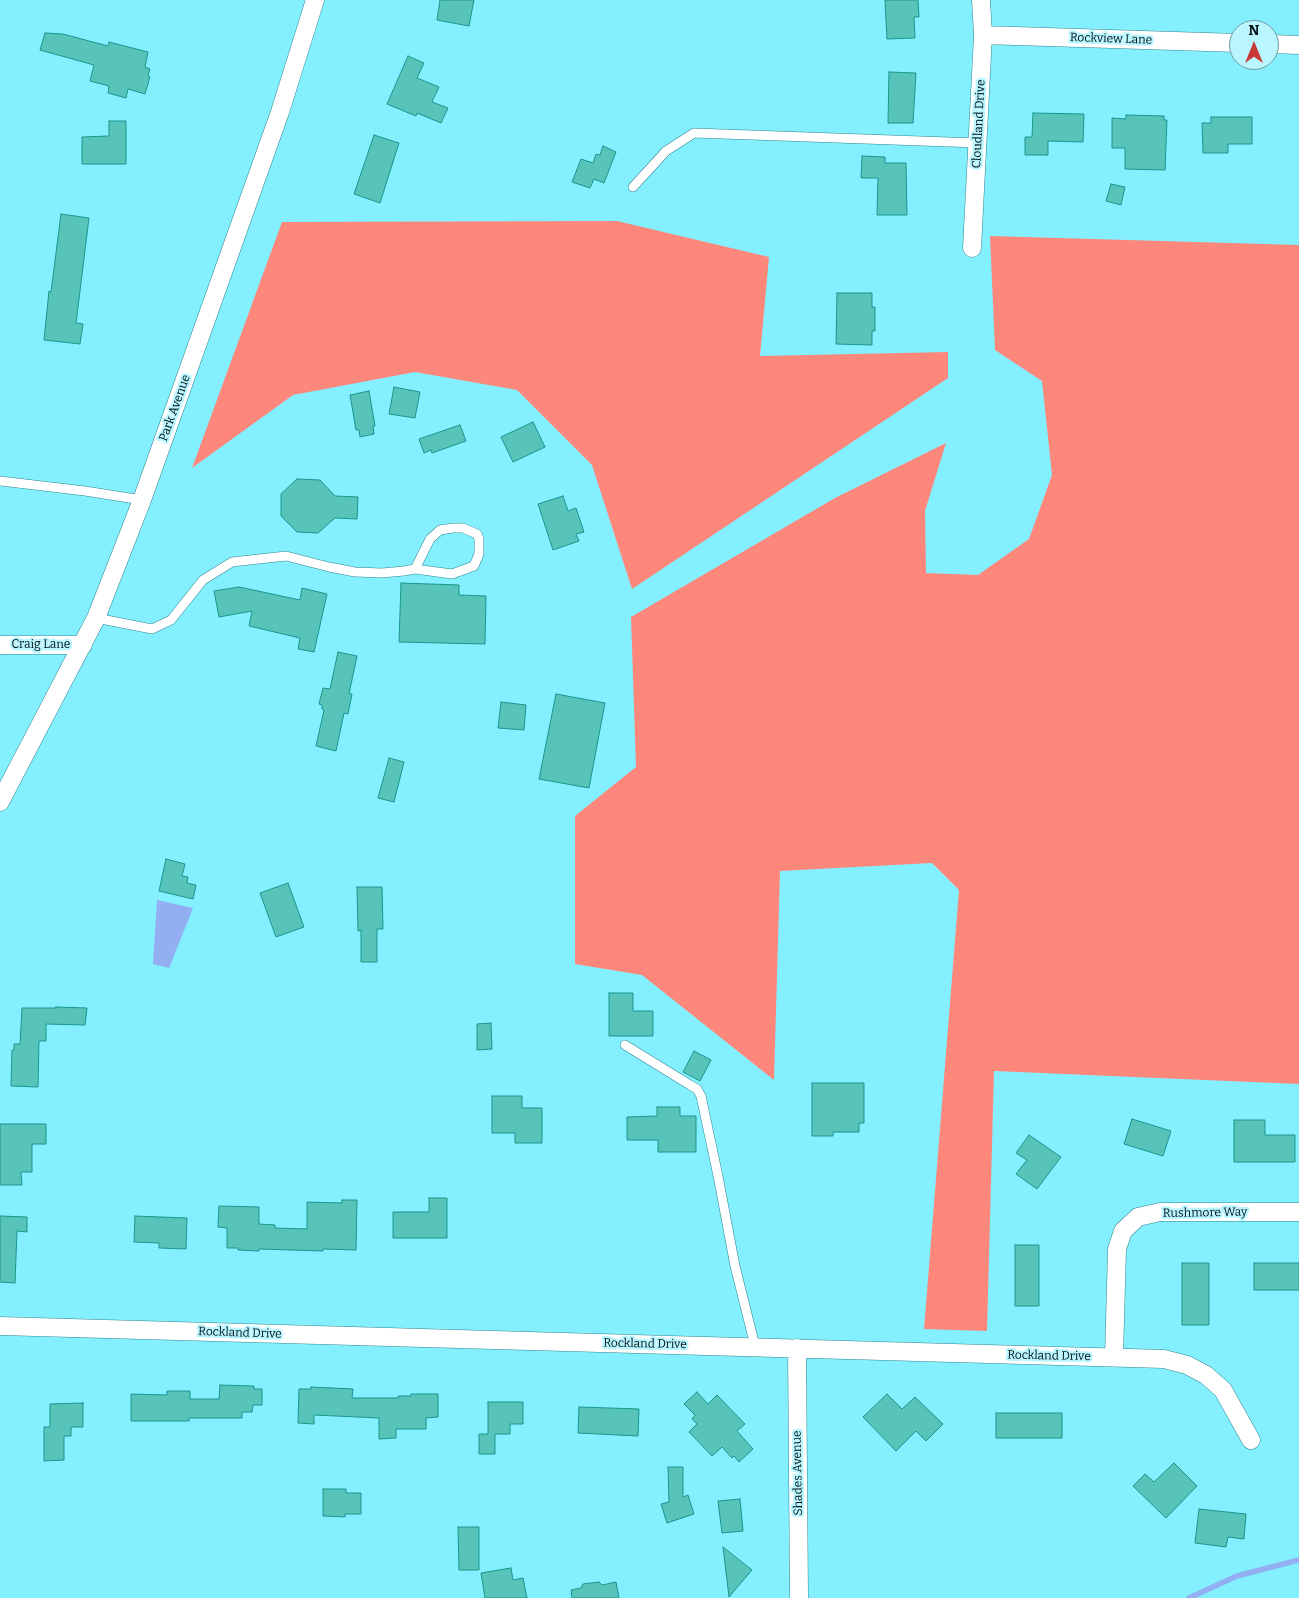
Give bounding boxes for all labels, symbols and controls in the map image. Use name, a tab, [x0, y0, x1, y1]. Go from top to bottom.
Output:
north arrow	[1229, 20, 1279, 70]
text: N	[1249, 22, 1259, 39]
street label: Rockview Lane	[1070, 30, 1152, 48]
street label: Cloudland Drive	[969, 79, 989, 169]
street label: Park Avenue	[156, 373, 194, 443]
street label: Craig Lane	[12, 638, 70, 652]
street label: Rushmore Way	[1163, 1205, 1247, 1221]
street label: Rockland Drive	[198, 1324, 282, 1342]
street label: Rockland Drive	[603, 1336, 687, 1352]
street label: Rockland Drive	[1007, 1348, 1091, 1364]
street label: Shades Avenue	[790, 1430, 806, 1516]

